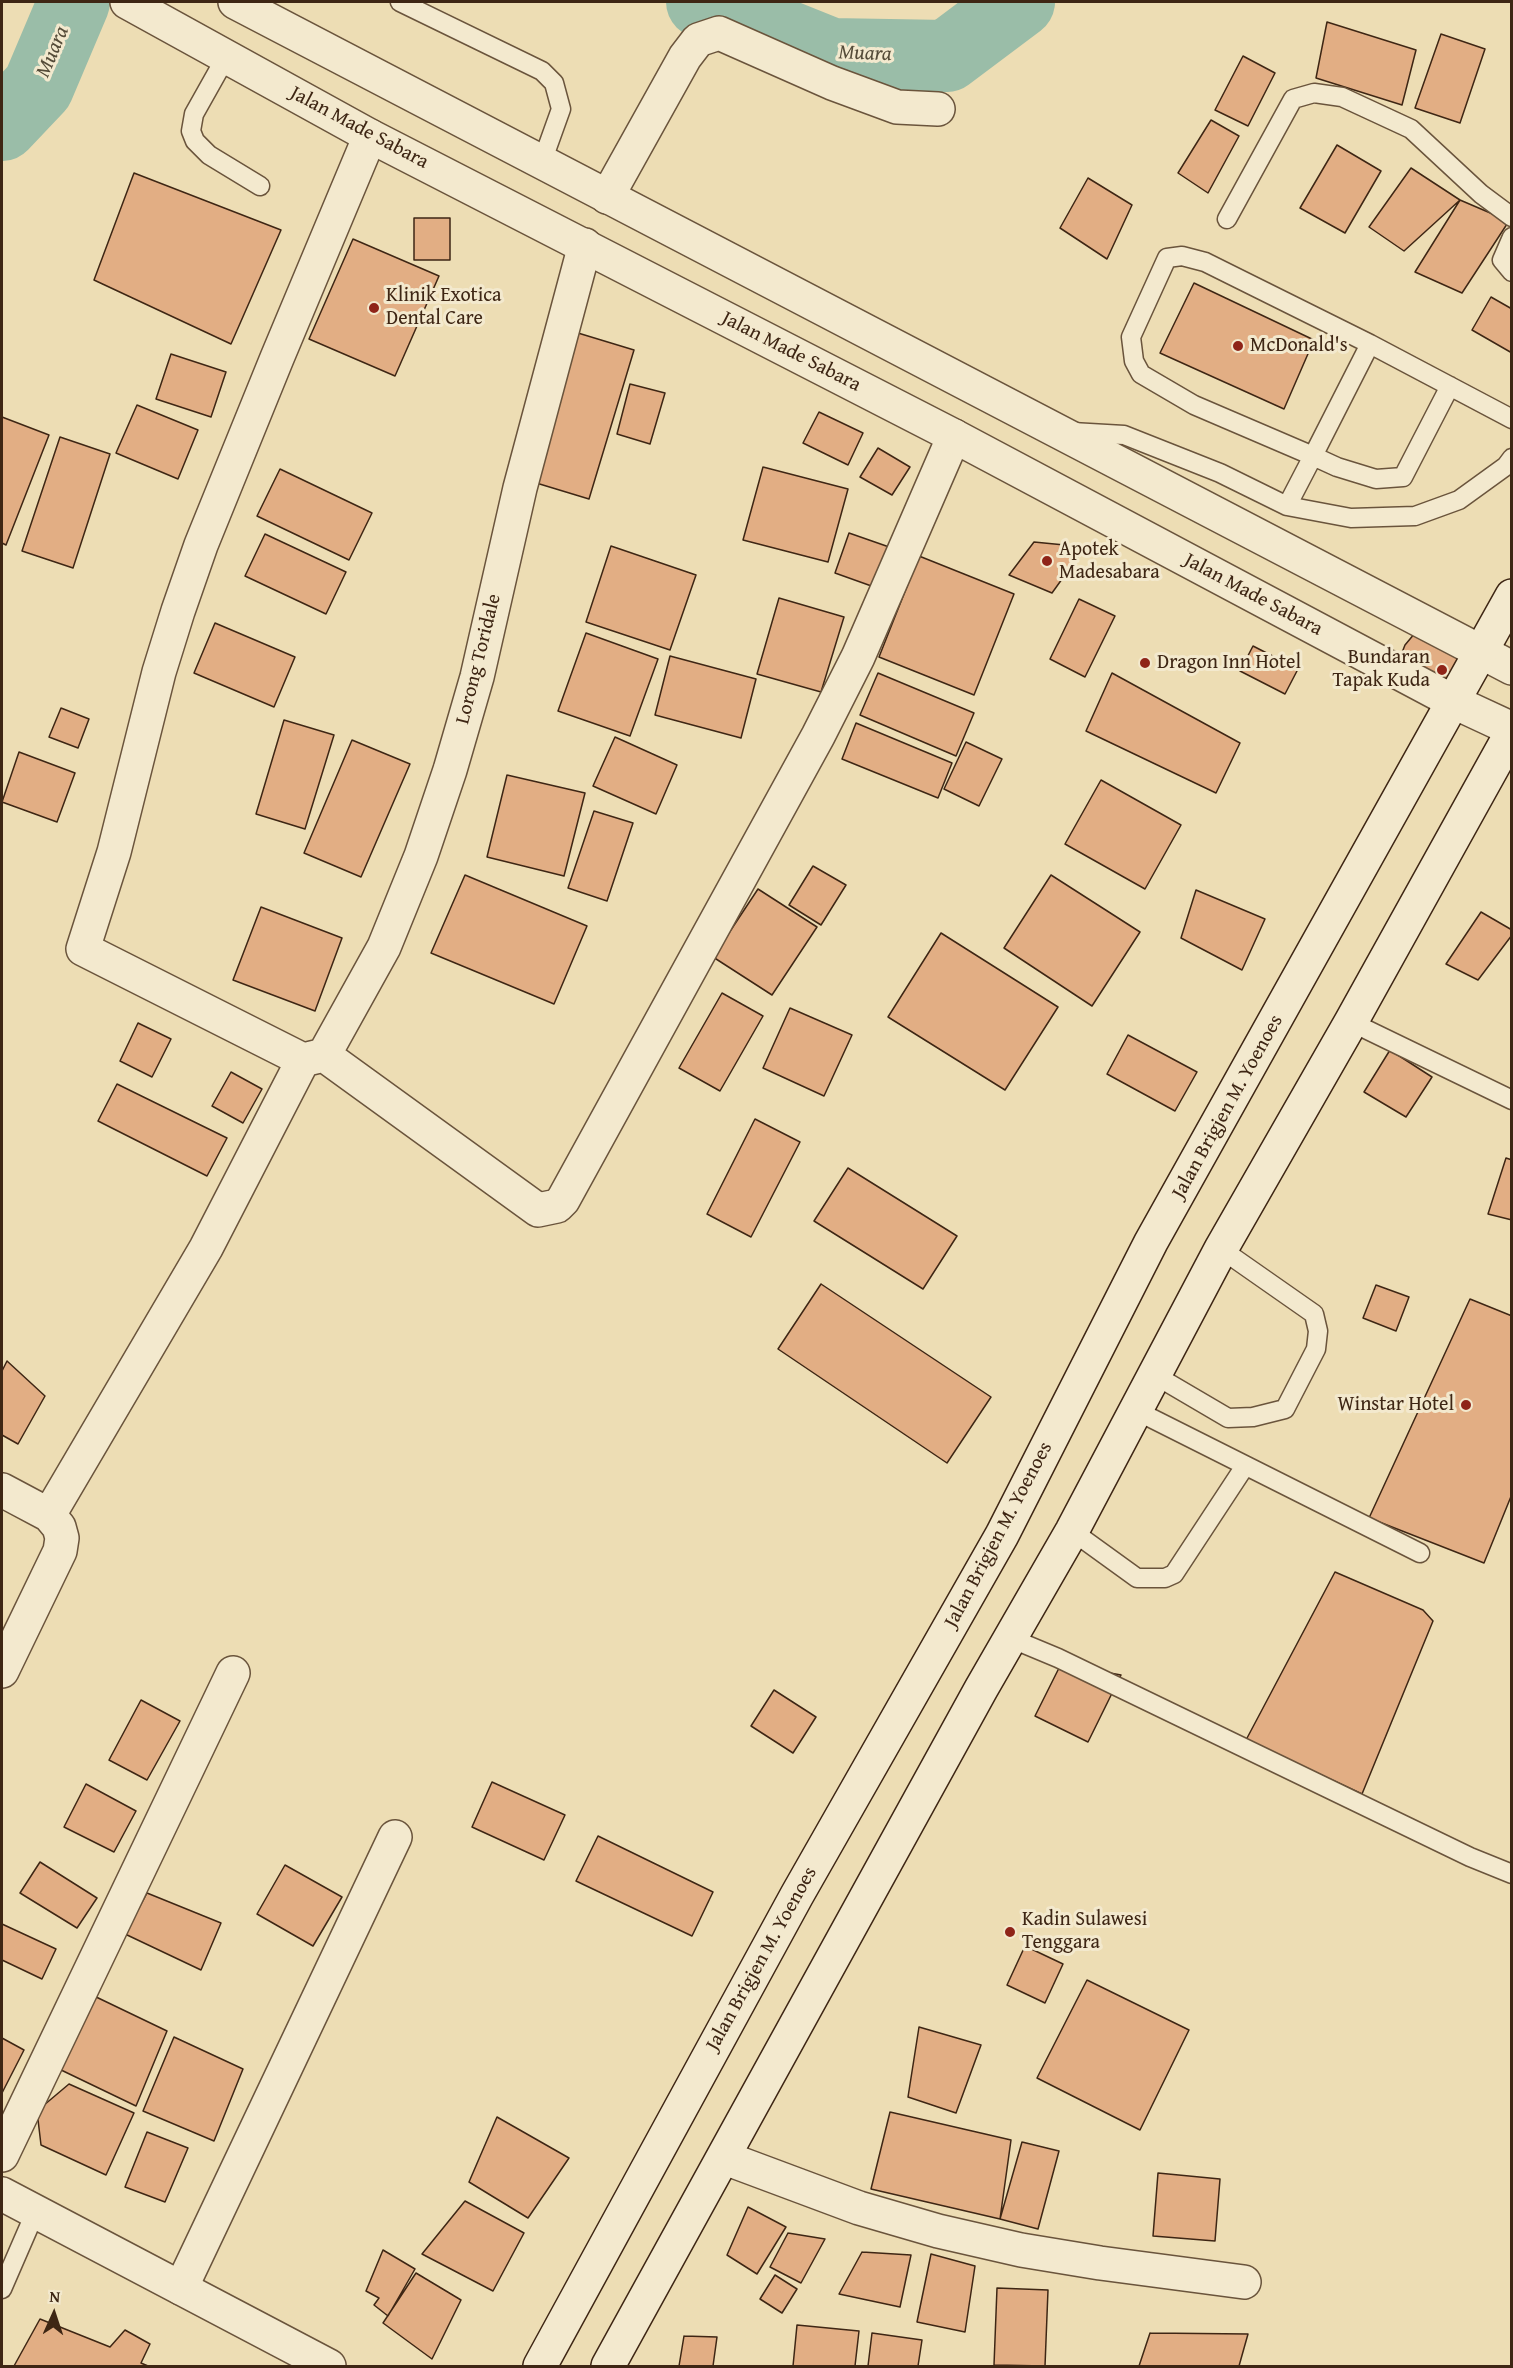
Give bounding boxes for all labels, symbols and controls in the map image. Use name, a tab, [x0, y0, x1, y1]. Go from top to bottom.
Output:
water label: Muara	[31, 23, 75, 81]
water label: Muara	[838, 40, 892, 68]
street label: Jalan Made Sabara	[286, 81, 432, 175]
place label: Klinik Exotica Dental Care	[386, 284, 502, 331]
marker: Klinik Exotica Dental Care	[367, 301, 381, 315]
street label: Jalan Made Sabara	[717, 307, 865, 397]
place label: McDonald's	[1250, 334, 1348, 358]
marker: McDonald's	[1231, 339, 1245, 353]
place label: Apotek Madesabara	[1059, 538, 1160, 585]
street label: Jalan Made Sabara	[1180, 548, 1326, 642]
marker: Apotek Madesabara	[1040, 554, 1054, 568]
street label: Lorong Toridale	[451, 591, 507, 727]
place label: Bundaran Tapak Kuda	[1333, 646, 1430, 693]
place label: Dragon Inn Hotel	[1157, 651, 1301, 675]
marker: Dragon Inn Hotel	[1138, 656, 1152, 670]
marker: Bundaran Tapak Kuda	[1435, 663, 1449, 677]
street label: Jalan Brigjen M. Yoenoes	[1167, 1011, 1289, 1203]
place label: Winstar Hotel	[1338, 1393, 1454, 1417]
marker: Winstar Hotel	[1459, 1398, 1473, 1412]
street label: Jalan Brigjen M. Yoenoes	[940, 1438, 1058, 1632]
street label: Jalan Brigjen M. Yoenoes	[701, 1863, 823, 2055]
place label: Kadin Sulawesi Tenggara	[1022, 1908, 1147, 1955]
marker: Kadin Sulawesi Tenggara	[1003, 1925, 1017, 1939]
north arrow	[24, 2284, 84, 2344]
text: N	[49, 2284, 61, 2308]

